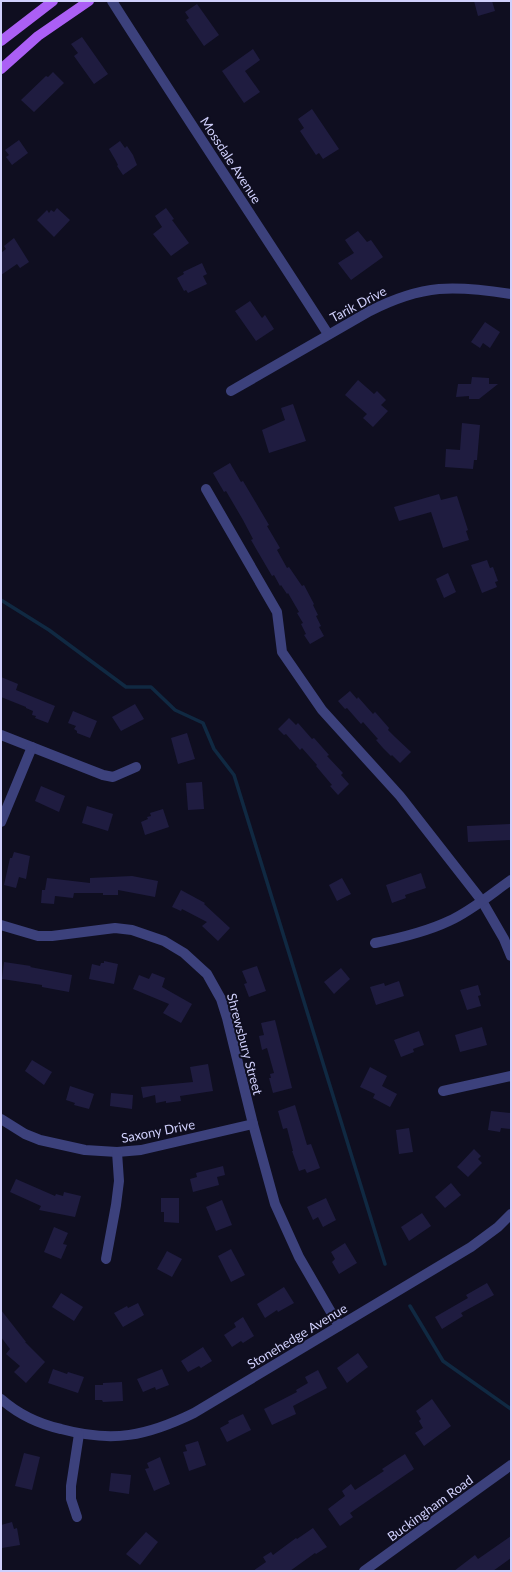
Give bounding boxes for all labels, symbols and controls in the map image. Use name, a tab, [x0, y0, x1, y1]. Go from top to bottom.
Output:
street label: Mossdale Avenue	[197, 114, 265, 206]
street label: Tarik Drive	[327, 282, 389, 325]
street label: Shrewsbury Street	[224, 991, 266, 1097]
street label: Saxony Drive	[120, 1116, 196, 1146]
street label: Stonehedge Avenue	[244, 1300, 350, 1372]
street label: Buckingham Road	[384, 1472, 476, 1544]

